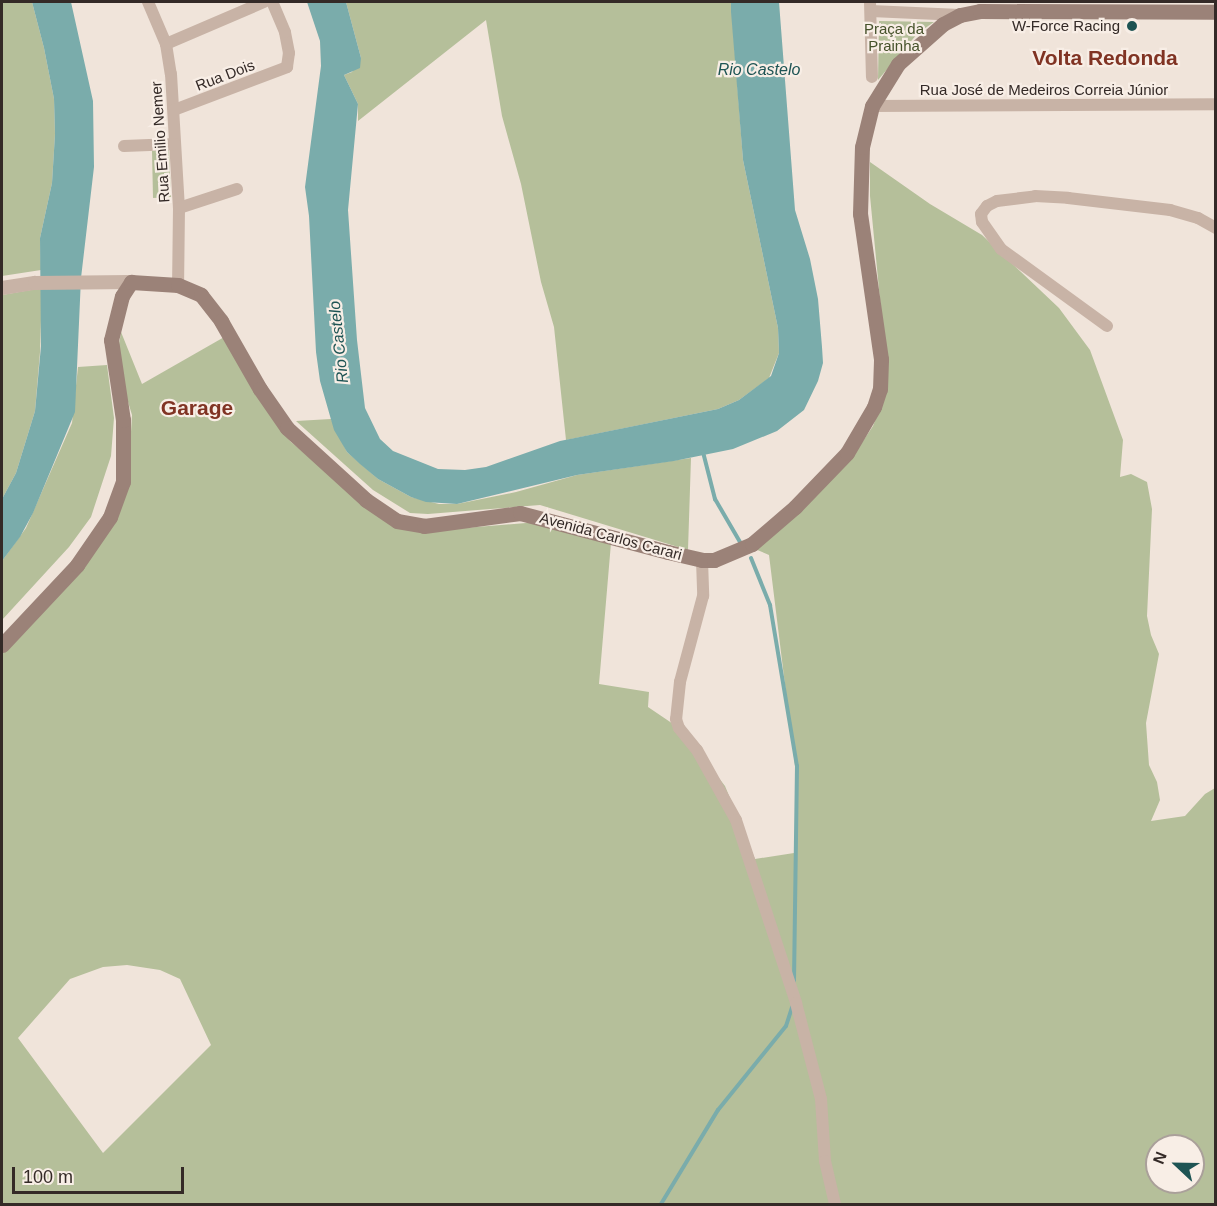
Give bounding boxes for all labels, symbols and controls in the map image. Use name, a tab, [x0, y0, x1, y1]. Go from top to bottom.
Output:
place label: W-Force Racing	[1012, 17, 1120, 35]
park label: Praça da Prainha	[864, 19, 924, 54]
marker: W-Force Racing	[1125, 19, 1139, 33]
district label: Volta Redonda	[1032, 45, 1178, 71]
street label: Rua Dois	[193, 56, 257, 94]
water label: Rio Castelo	[718, 60, 800, 80]
street label: Rua Emilio Nemer	[147, 81, 173, 203]
street label: Rua José de Medeiros Correia Júnior	[920, 81, 1168, 99]
water label: Rio Castelo	[325, 300, 353, 384]
district label: Garage	[161, 395, 233, 421]
street label: Avenida Carlos Carari	[538, 508, 684, 564]
north arrow	[1145, 1134, 1205, 1194]
text: N	[1150, 1149, 1170, 1166]
scale bar	[15, 1155, 188, 1193]
text: 100 m	[23, 1167, 73, 1187]

